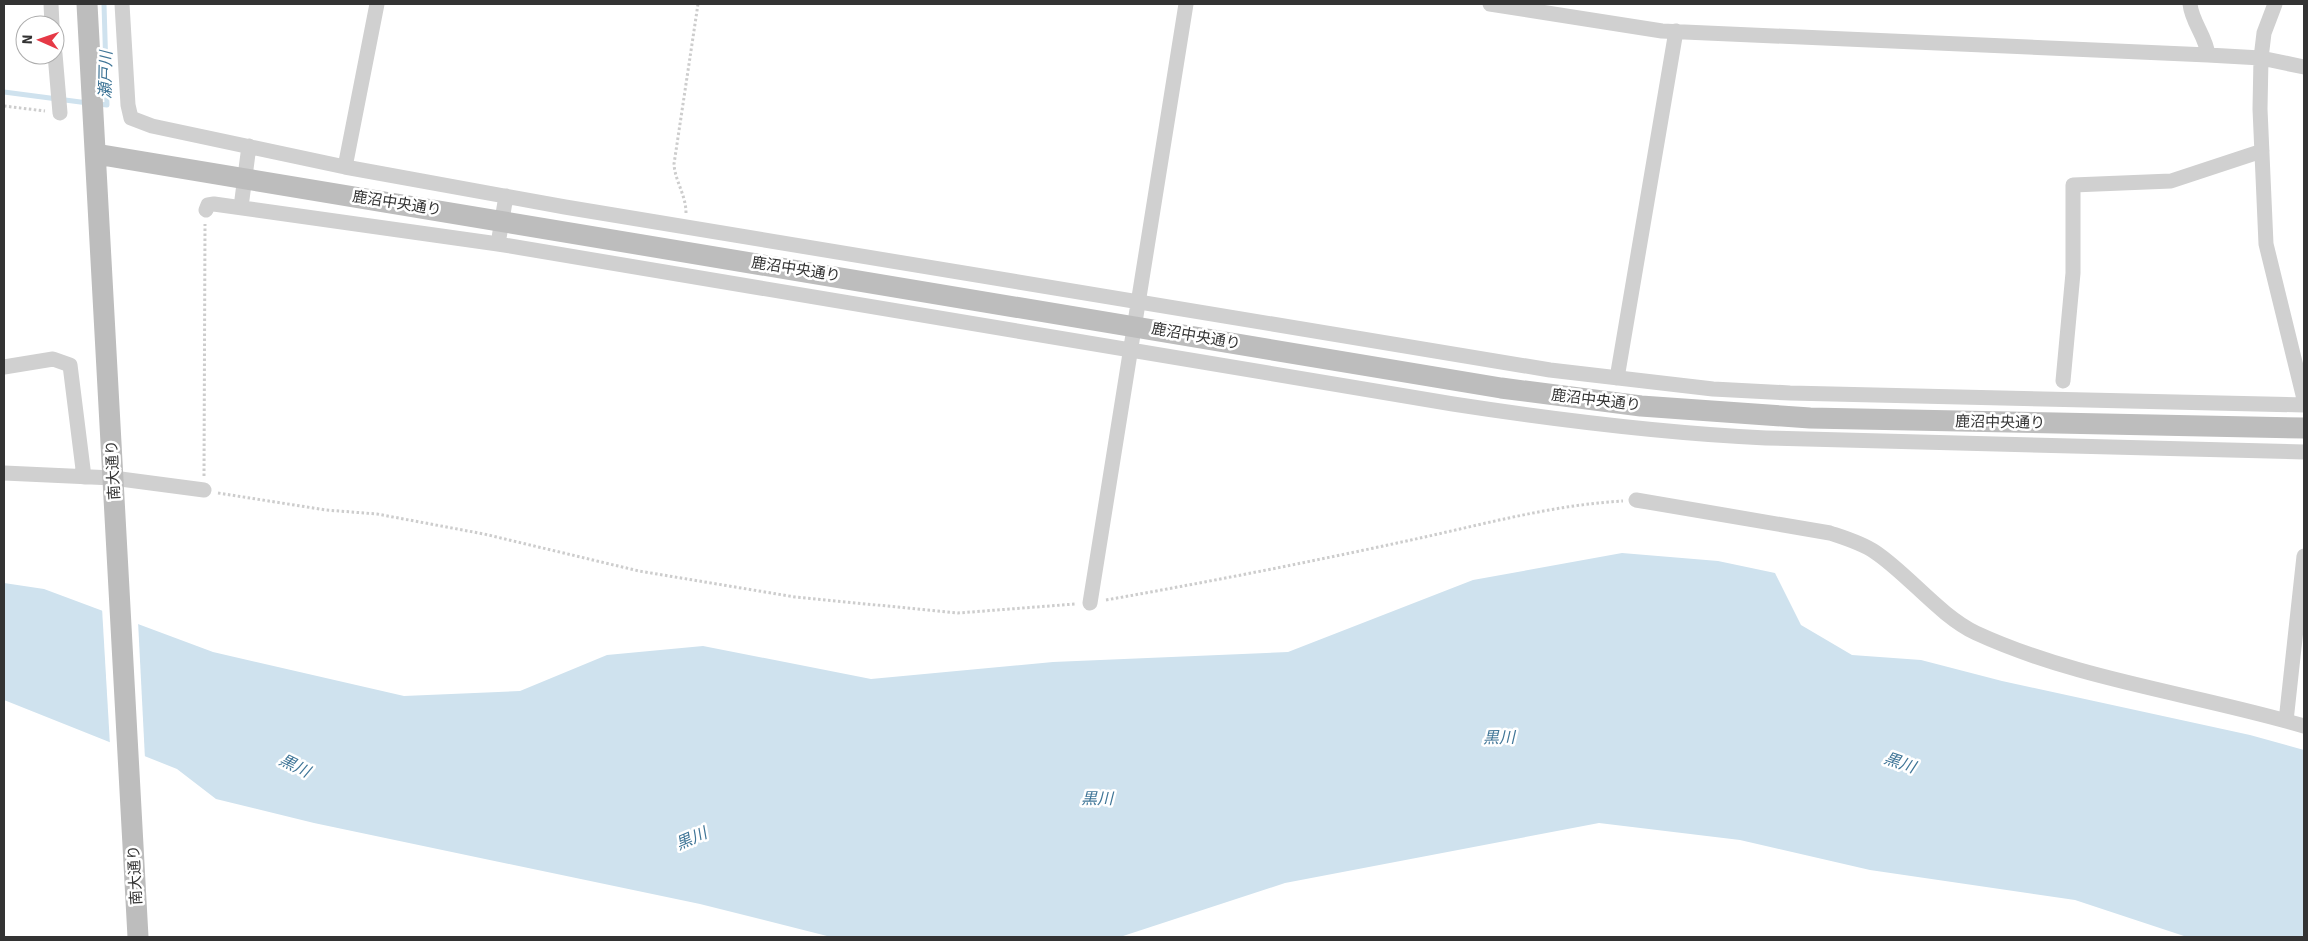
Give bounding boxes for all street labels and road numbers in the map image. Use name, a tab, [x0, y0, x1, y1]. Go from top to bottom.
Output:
street label: 鹿沼中央通り	[351, 187, 443, 219]
street label: 鹿沼中央通り	[750, 253, 842, 285]
street label: 鹿沼中央通り	[1150, 319, 1242, 353]
street label: 鹿沼中央通り	[1550, 386, 1642, 414]
street label: 鹿沼中央通り	[1955, 412, 2045, 432]
street label: 南大通り	[102, 440, 124, 500]
street label: 南大通り	[124, 845, 146, 905]

